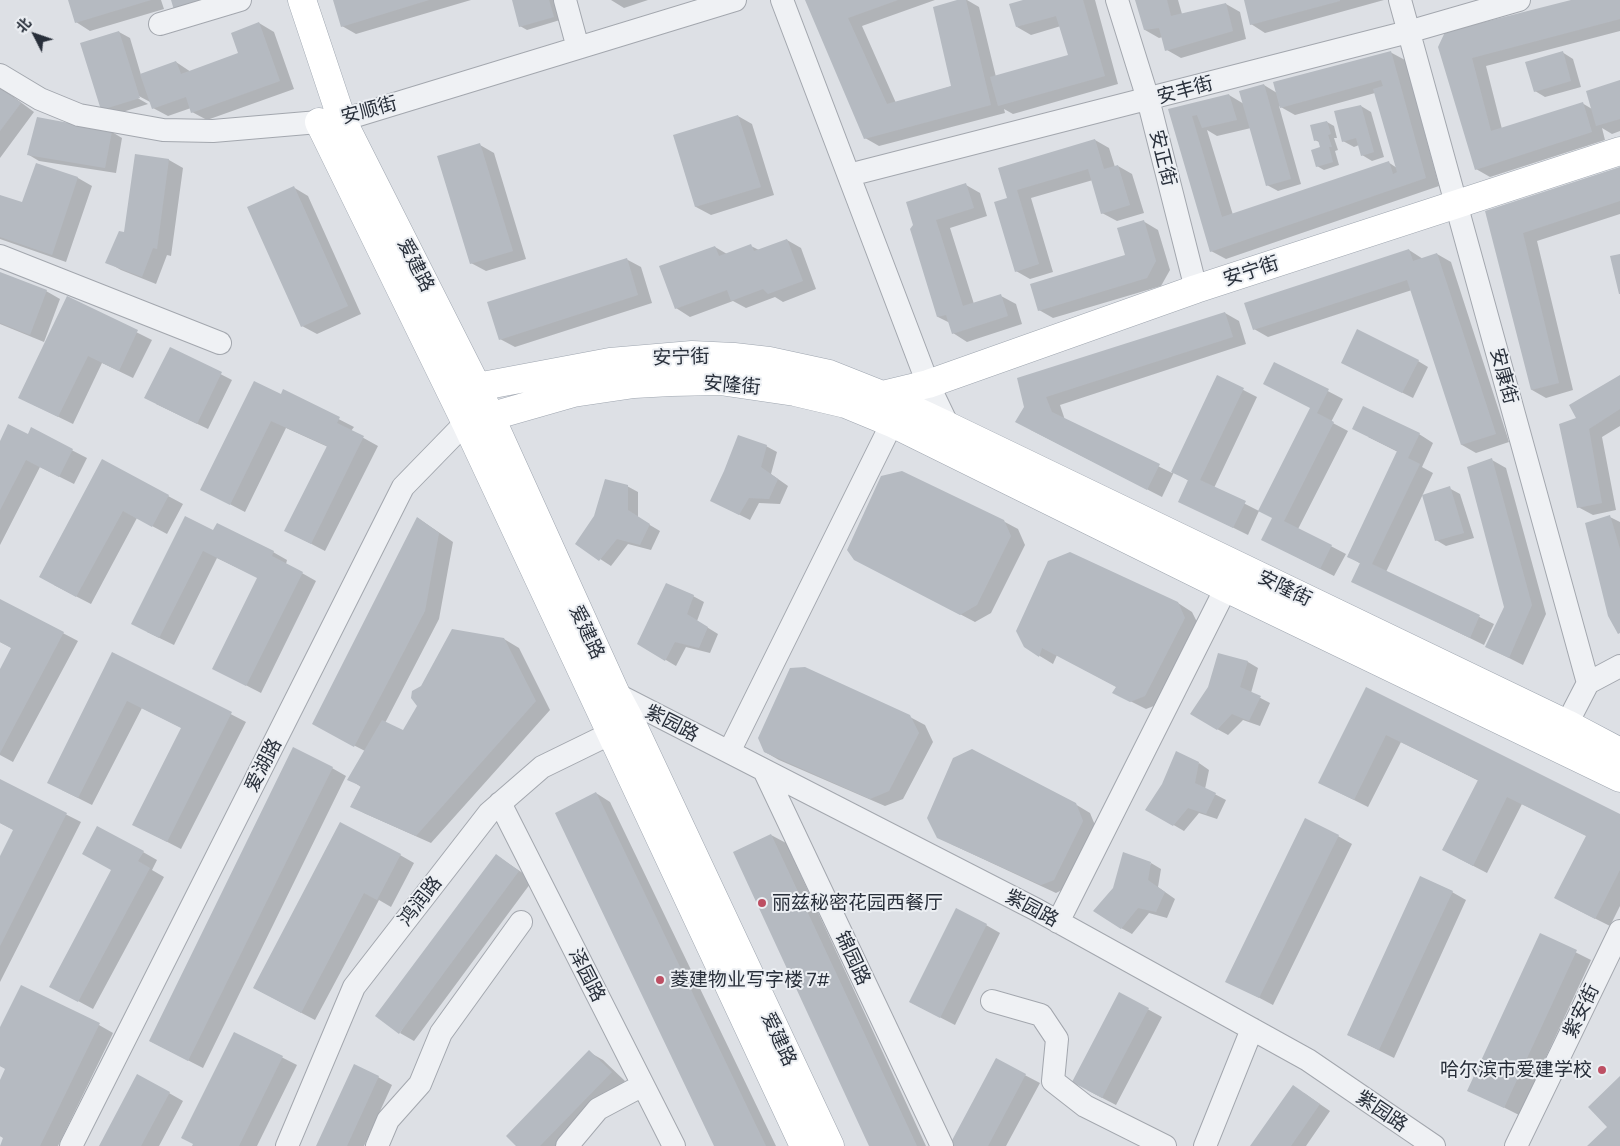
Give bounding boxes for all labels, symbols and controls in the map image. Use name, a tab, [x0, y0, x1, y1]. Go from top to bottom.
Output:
north arrow	[10, 10, 60, 60]
text: 北	[12, 14, 34, 36]
street label: 安丰街	[1155, 72, 1215, 108]
street label: 安顺街	[339, 92, 399, 128]
street label: 安正街	[1145, 128, 1181, 188]
street label: 爱建路	[393, 234, 439, 296]
street label: 安宁街	[1220, 251, 1282, 291]
street label: 安宁街	[652, 345, 710, 369]
street label: 安康街	[1486, 346, 1522, 406]
street label: 安隆街	[703, 371, 761, 399]
street label: 安隆街	[1254, 565, 1316, 611]
street label: 爱建路	[565, 601, 609, 663]
street label: 紫园路	[641, 700, 703, 746]
street label: 爱湖路	[240, 734, 286, 796]
street label: 鸿润路	[393, 872, 447, 930]
street label: 紫园路	[1001, 885, 1063, 931]
place label: 丽兹秘密花园西餐厅	[772, 892, 943, 914]
marker: 丽兹秘密花园西餐厅	[756, 897, 768, 909]
street label: 锦园路	[831, 927, 875, 989]
street label: 泽园路	[564, 944, 610, 1006]
place label: 菱建物业写字楼 7#	[670, 969, 830, 991]
marker: 菱建物业写字楼 7#	[654, 974, 666, 986]
street label: 紫安街	[1558, 980, 1604, 1042]
street label: 爱建路	[757, 1008, 801, 1070]
place label: 哈尔滨市爱建学校	[1440, 1059, 1592, 1081]
marker: 哈尔滨市爱建学校	[1596, 1064, 1608, 1076]
street label: 紫园路	[1352, 1086, 1412, 1136]

